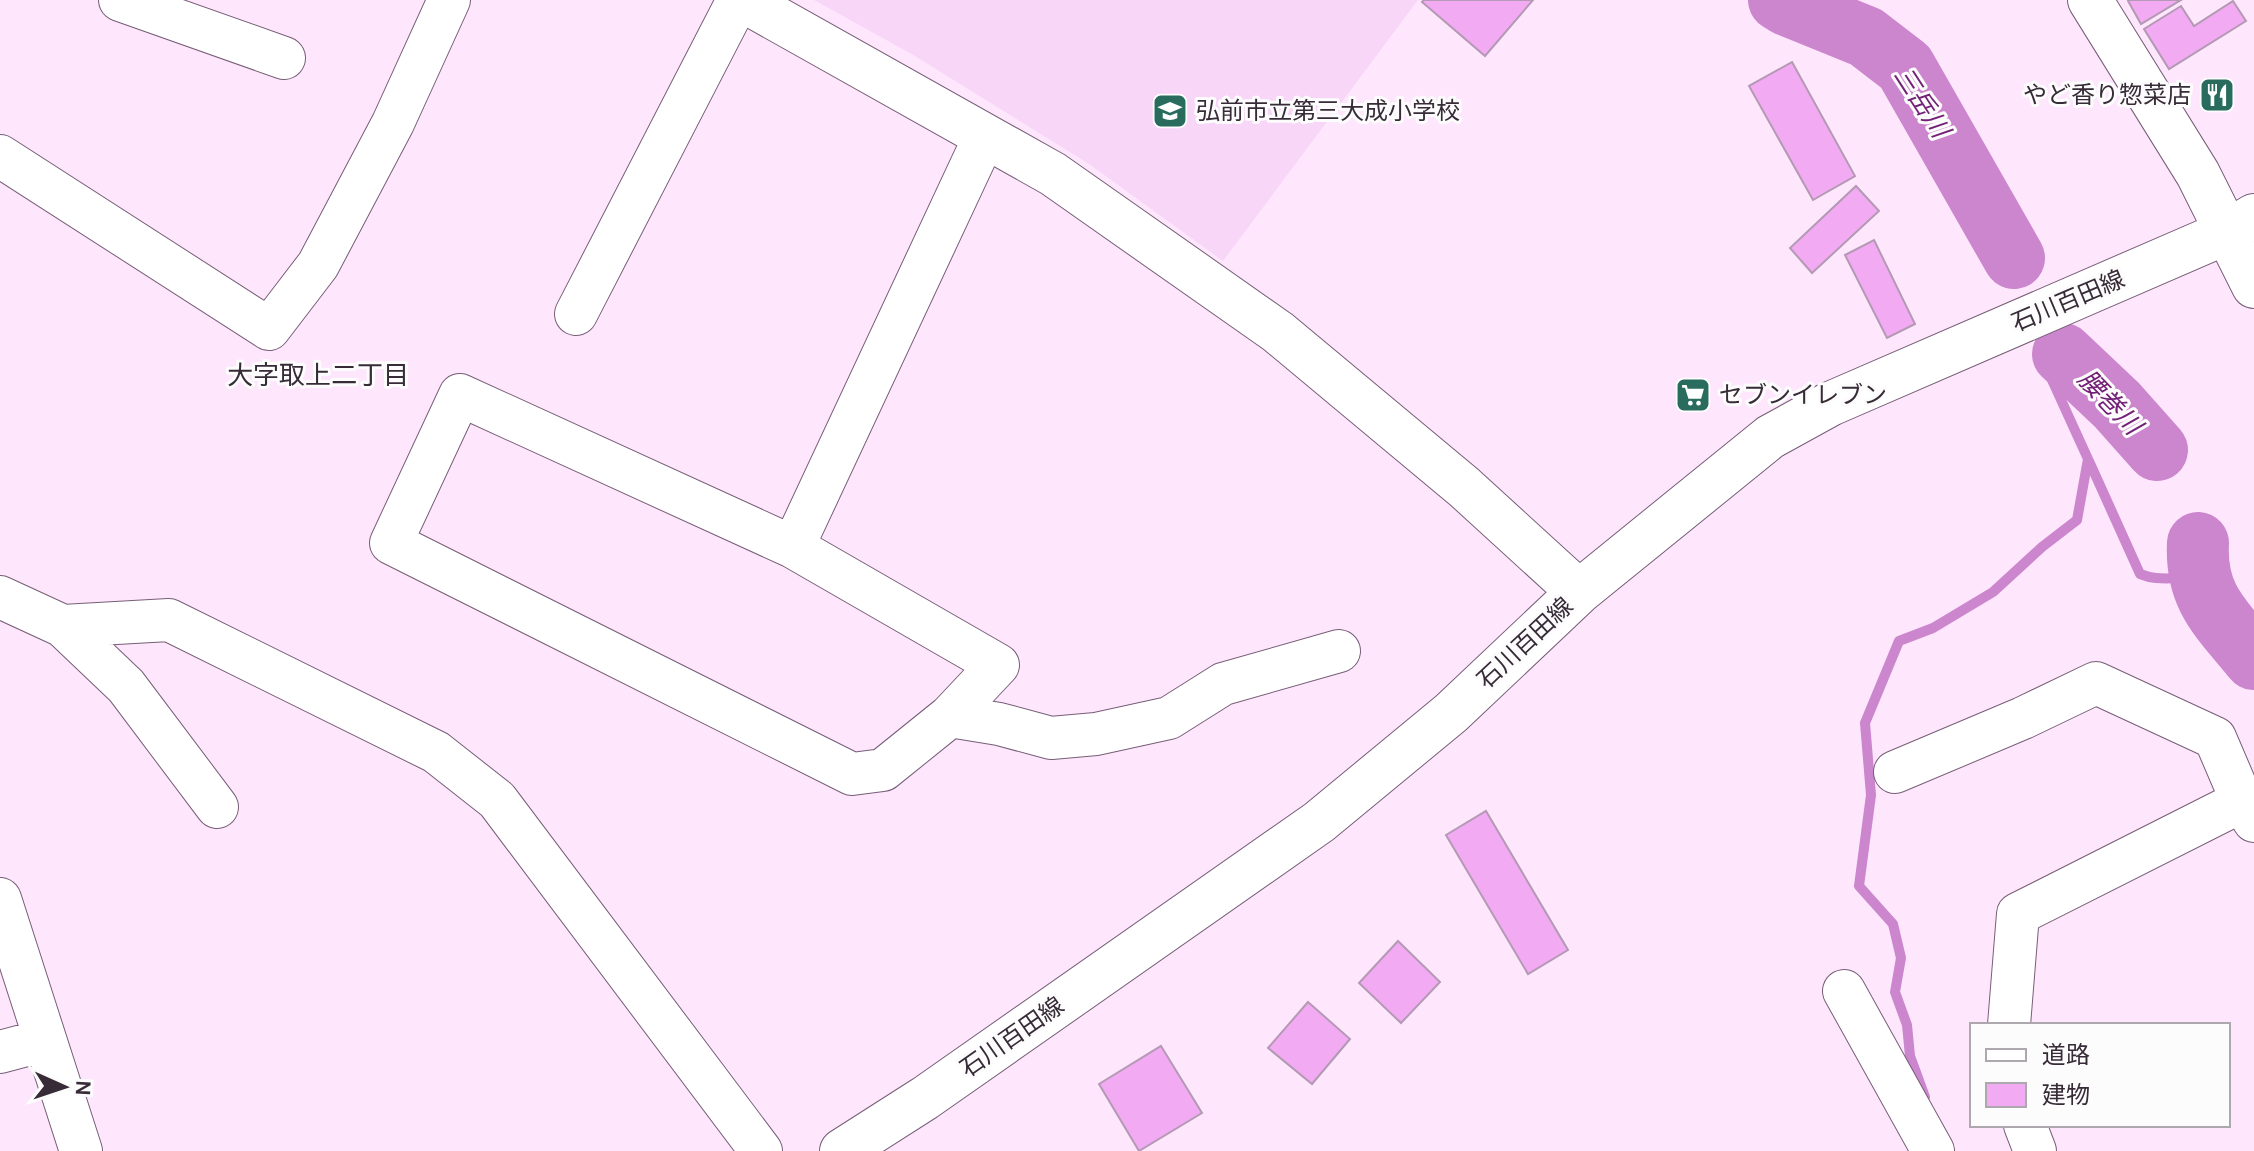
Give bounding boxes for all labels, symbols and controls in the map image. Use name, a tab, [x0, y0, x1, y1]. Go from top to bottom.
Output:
water label: 三岳川	[1887, 61, 1957, 146]
restaurant icon: やど香り惣菜店	[2198, 76, 2236, 114]
place label: やど香り惣菜店	[2023, 81, 2191, 109]
school or university icon: 弘前市立第三大成小学校	[1151, 92, 1189, 130]
place label: 弘前市立第三大成小学校	[1196, 97, 1460, 125]
street label: 石川百田線	[2007, 265, 2129, 337]
district label: 大字取上二丁目	[227, 360, 409, 391]
water label: 腰巻川	[2071, 364, 2150, 443]
supermarket icon: セブンイレブン	[1674, 376, 1712, 414]
place label: セブンイレブン	[1719, 381, 1887, 409]
street label: 石川百田線	[1472, 592, 1578, 694]
street label: 石川百田線	[955, 991, 1069, 1083]
legend	[1970, 1023, 2230, 1127]
text: 道路	[2042, 1041, 2090, 1069]
north arrow	[24, 1047, 104, 1127]
text: N	[70, 1079, 96, 1097]
text: 建物	[2042, 1081, 2090, 1109]

